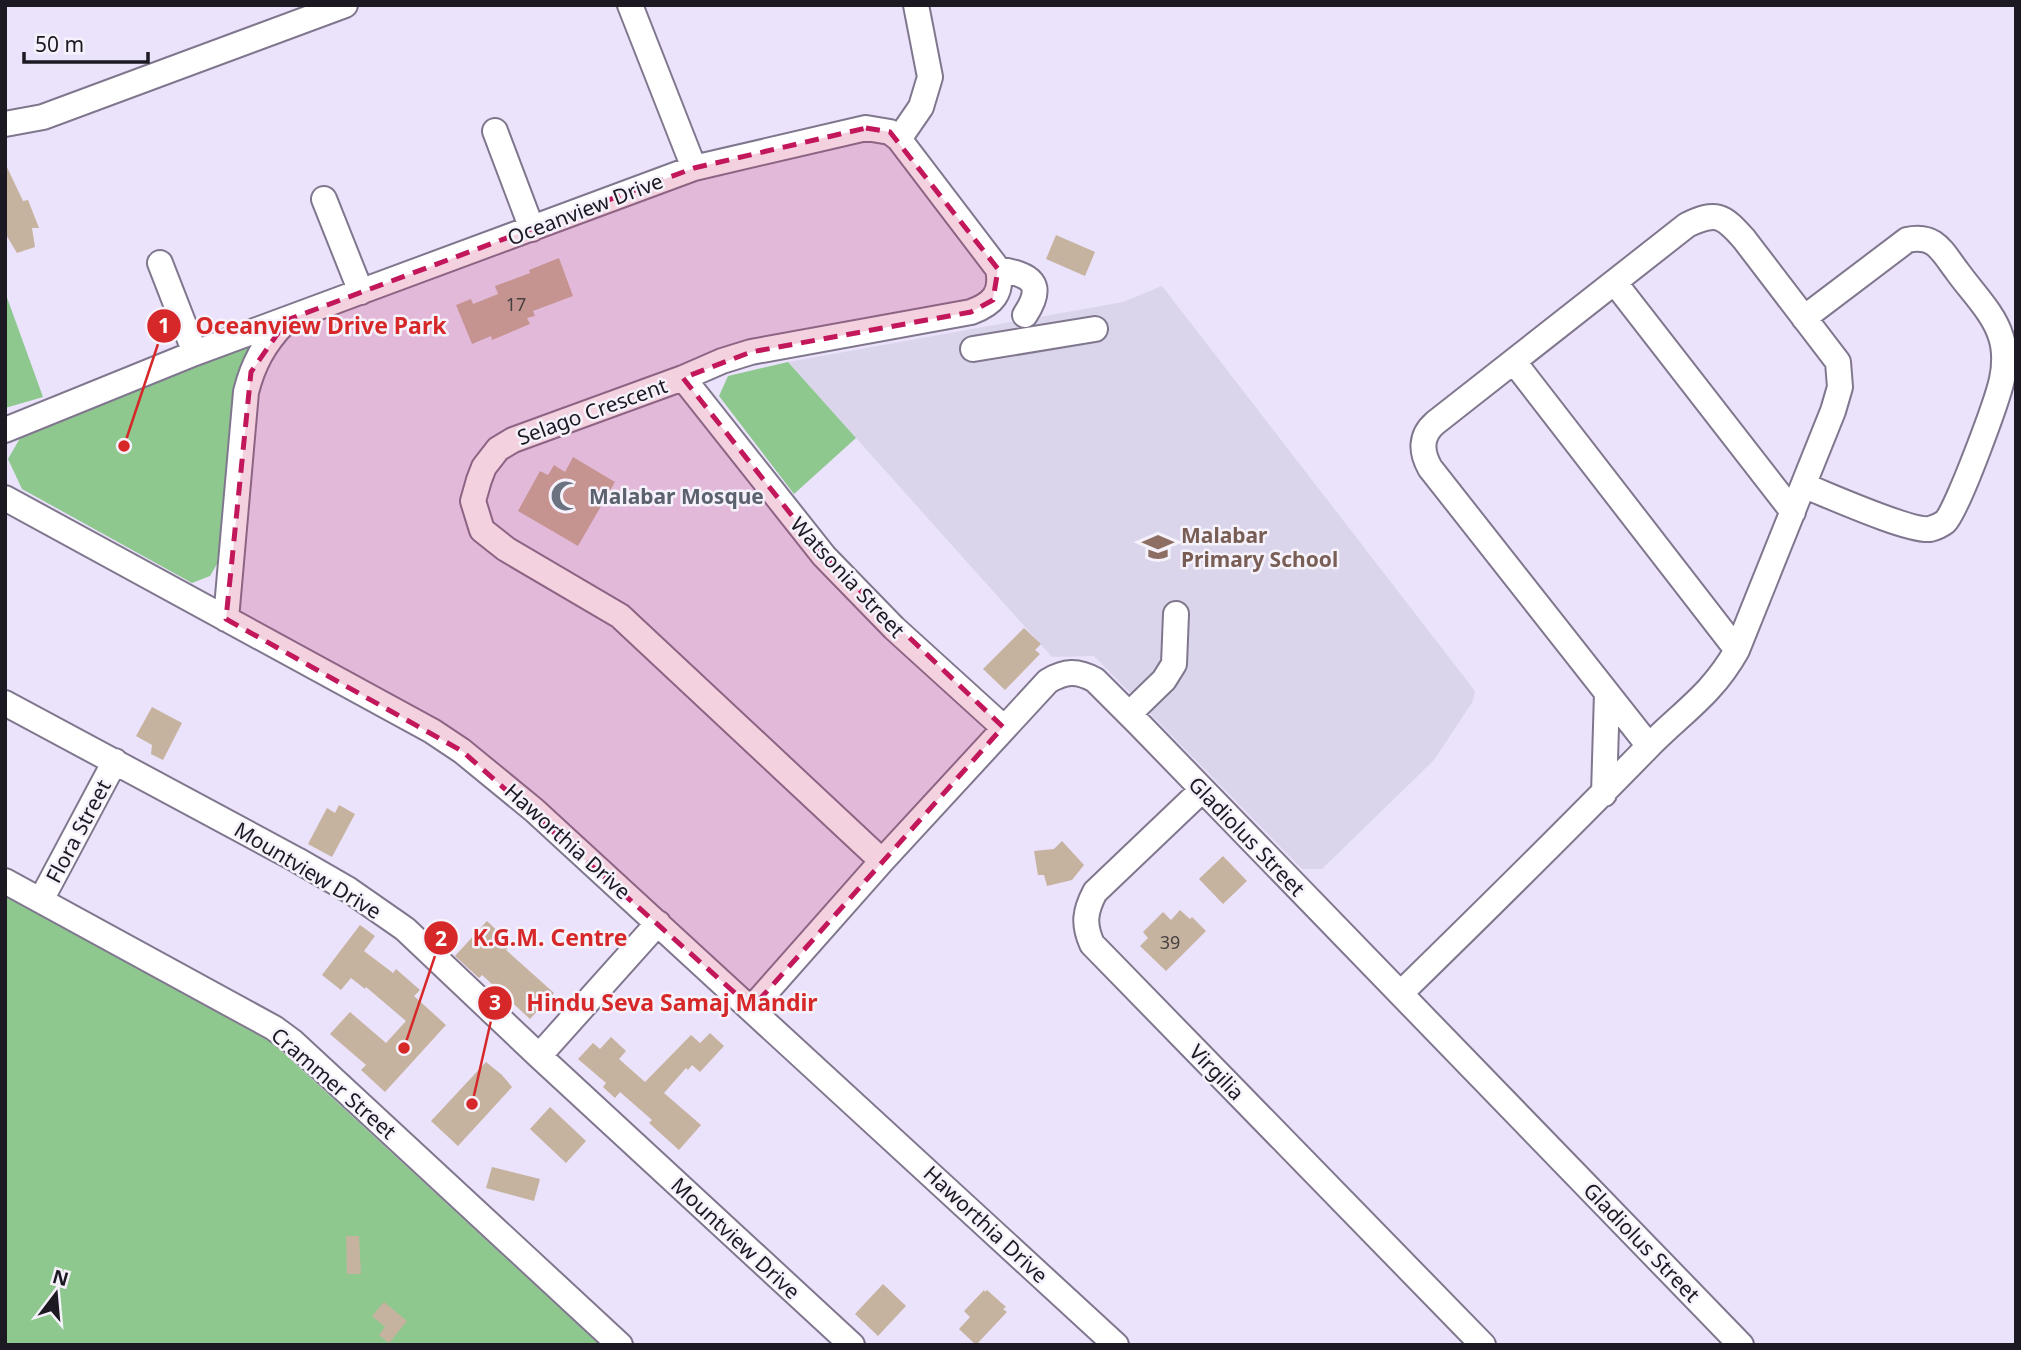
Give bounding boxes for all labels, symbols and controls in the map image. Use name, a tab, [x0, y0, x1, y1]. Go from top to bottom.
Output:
scale bar	[24, 21, 149, 65]
text: 50 m	[35, 30, 84, 58]
street label: Oceanview Drive	[503, 166, 667, 252]
house number: 17	[506, 292, 526, 316]
callout: Oceanview Drive Park	[146, 304, 460, 348]
text: Oceanview Drive Park	[196, 309, 447, 341]
text: 1	[158, 311, 170, 339]
street label: Selago Crescent	[513, 371, 671, 451]
mosque icon: Malabar Mosque	[549, 479, 583, 513]
place label: Malabar Mosque	[589, 482, 764, 510]
street label: Watsonia Street	[785, 511, 912, 644]
place label: Malabar Primary School	[1181, 521, 1338, 573]
school or university icon: Malabar Primary School	[1141, 530, 1175, 564]
street label: Gladiolus Street	[1183, 770, 1312, 902]
street label: Flora Street	[39, 774, 117, 888]
street label: Haworthia Drive	[499, 777, 637, 905]
street label: Mountview Drive	[229, 815, 387, 925]
callout: K.G.M. Centre	[424, 916, 642, 960]
text: K.G.M. Centre	[473, 921, 627, 953]
text: 2	[435, 924, 447, 952]
house number: 39	[1160, 930, 1180, 954]
callout: Hindu Seva Samaj Mandir	[478, 981, 832, 1025]
text: Hindu Seva Samaj Mandir	[526, 986, 818, 1018]
text: 3	[489, 988, 501, 1016]
street label: Crammer Street	[265, 1021, 403, 1145]
street label: Virgilia	[1184, 1038, 1250, 1106]
street label: Haworthia Drive	[918, 1159, 1054, 1289]
street label: Mountview Drive	[665, 1171, 807, 1305]
street label: Gladiolus Street	[1578, 1176, 1707, 1308]
north arrow	[21, 1259, 91, 1329]
text: N	[50, 1263, 72, 1292]

